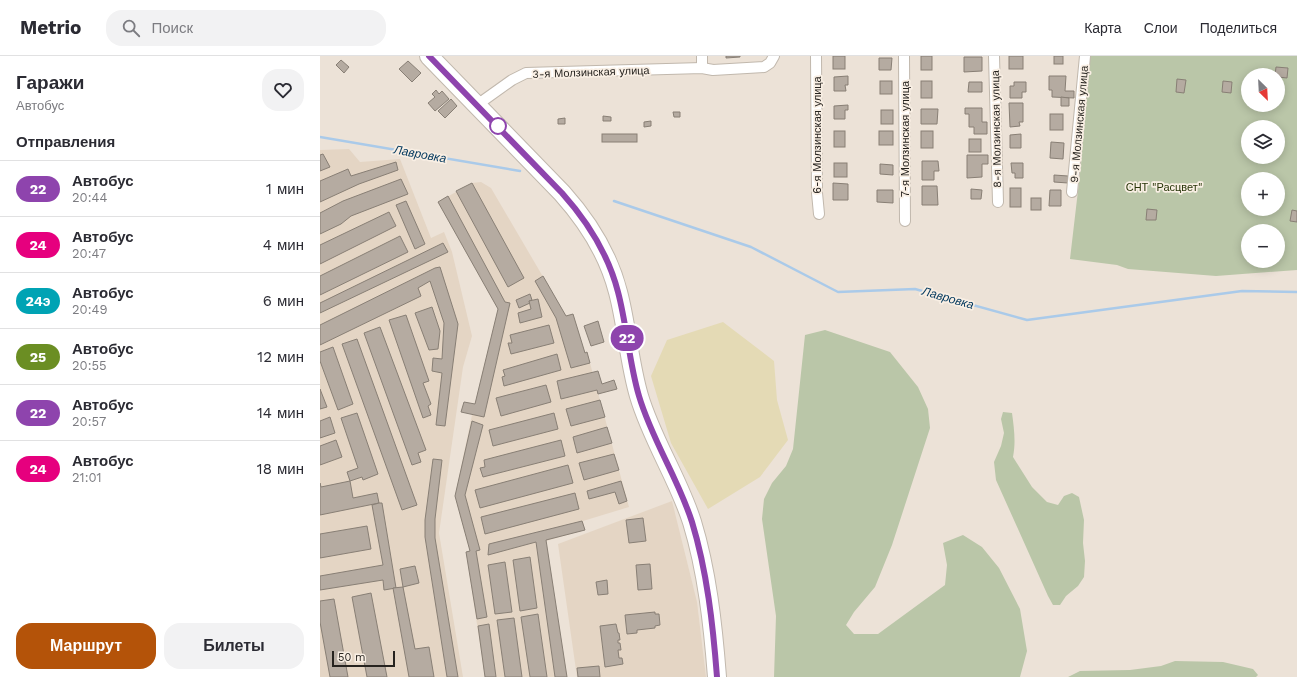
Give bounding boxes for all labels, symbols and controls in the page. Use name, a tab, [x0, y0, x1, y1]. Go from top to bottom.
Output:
search box	[106, 10, 386, 46]
text: Metrio	[20, 16, 82, 39]
icon: search	[120, 17, 142, 39]
text: Поиск	[152, 19, 193, 37]
text: Карта	[1084, 20, 1122, 36]
text: Слои	[1144, 20, 1178, 36]
text: Поделиться	[1200, 20, 1277, 36]
street label: 3-я Молзинская улица	[532, 64, 651, 81]
street label: 9-я Молзинская улица	[1068, 64, 1091, 183]
north arrow	[1241, 68, 1285, 112]
map controls	[1241, 68, 1285, 268]
button: heart	[262, 69, 304, 111]
street label: 8-я Молзинская улица	[989, 69, 1004, 188]
text: Гаражи	[16, 71, 84, 94]
street label: 6-я Молзинская улица	[811, 75, 824, 194]
street label: 7-я Молзинская улица	[899, 80, 912, 197]
text: Автобус	[16, 98, 64, 113]
unlabelled marker	[489, 117, 507, 135]
button: layers	[1241, 120, 1285, 164]
text: Отправления	[16, 133, 115, 151]
water label: Лавровка	[392, 142, 448, 166]
text: Автобус	[72, 172, 134, 190]
button: +	[1241, 172, 1285, 216]
text: 1 мин	[266, 180, 304, 198]
text: 22	[30, 181, 46, 197]
park label: СНТ "Расцвет"	[1126, 181, 1202, 194]
text: 20:44	[72, 190, 107, 205]
button: −	[1241, 224, 1285, 268]
text: Автобус	[72, 228, 134, 246]
text: 4 мин	[263, 236, 304, 254]
text: 24	[29, 237, 47, 253]
text: 20:47	[72, 246, 106, 261]
text: Автобус	[72, 284, 134, 302]
water label: Лавровка	[920, 284, 976, 312]
text: 6 мин	[263, 292, 304, 310]
text: 24э	[26, 293, 50, 309]
text: 20:49	[72, 302, 107, 317]
line badge: 22	[609, 325, 645, 351]
text: 22	[619, 330, 635, 346]
text: Автобус	[72, 340, 134, 358]
text: 12 мин	[257, 348, 304, 366]
text: 25	[30, 349, 46, 365]
text: 20:55	[72, 358, 107, 373]
text: Автобус	[72, 396, 134, 414]
text: 14 мин	[257, 404, 304, 422]
text: 22	[30, 405, 46, 421]
text: 20:57	[72, 414, 106, 429]
text: Автобус	[72, 452, 134, 470]
text: 18 мин	[257, 460, 304, 478]
text: 24	[29, 461, 47, 477]
text: 21:01	[72, 470, 102, 485]
button: Маршрут	[16, 623, 156, 669]
button: Билеты	[164, 623, 304, 669]
scale bar	[332, 649, 395, 668]
text: 50 m	[338, 651, 365, 664]

